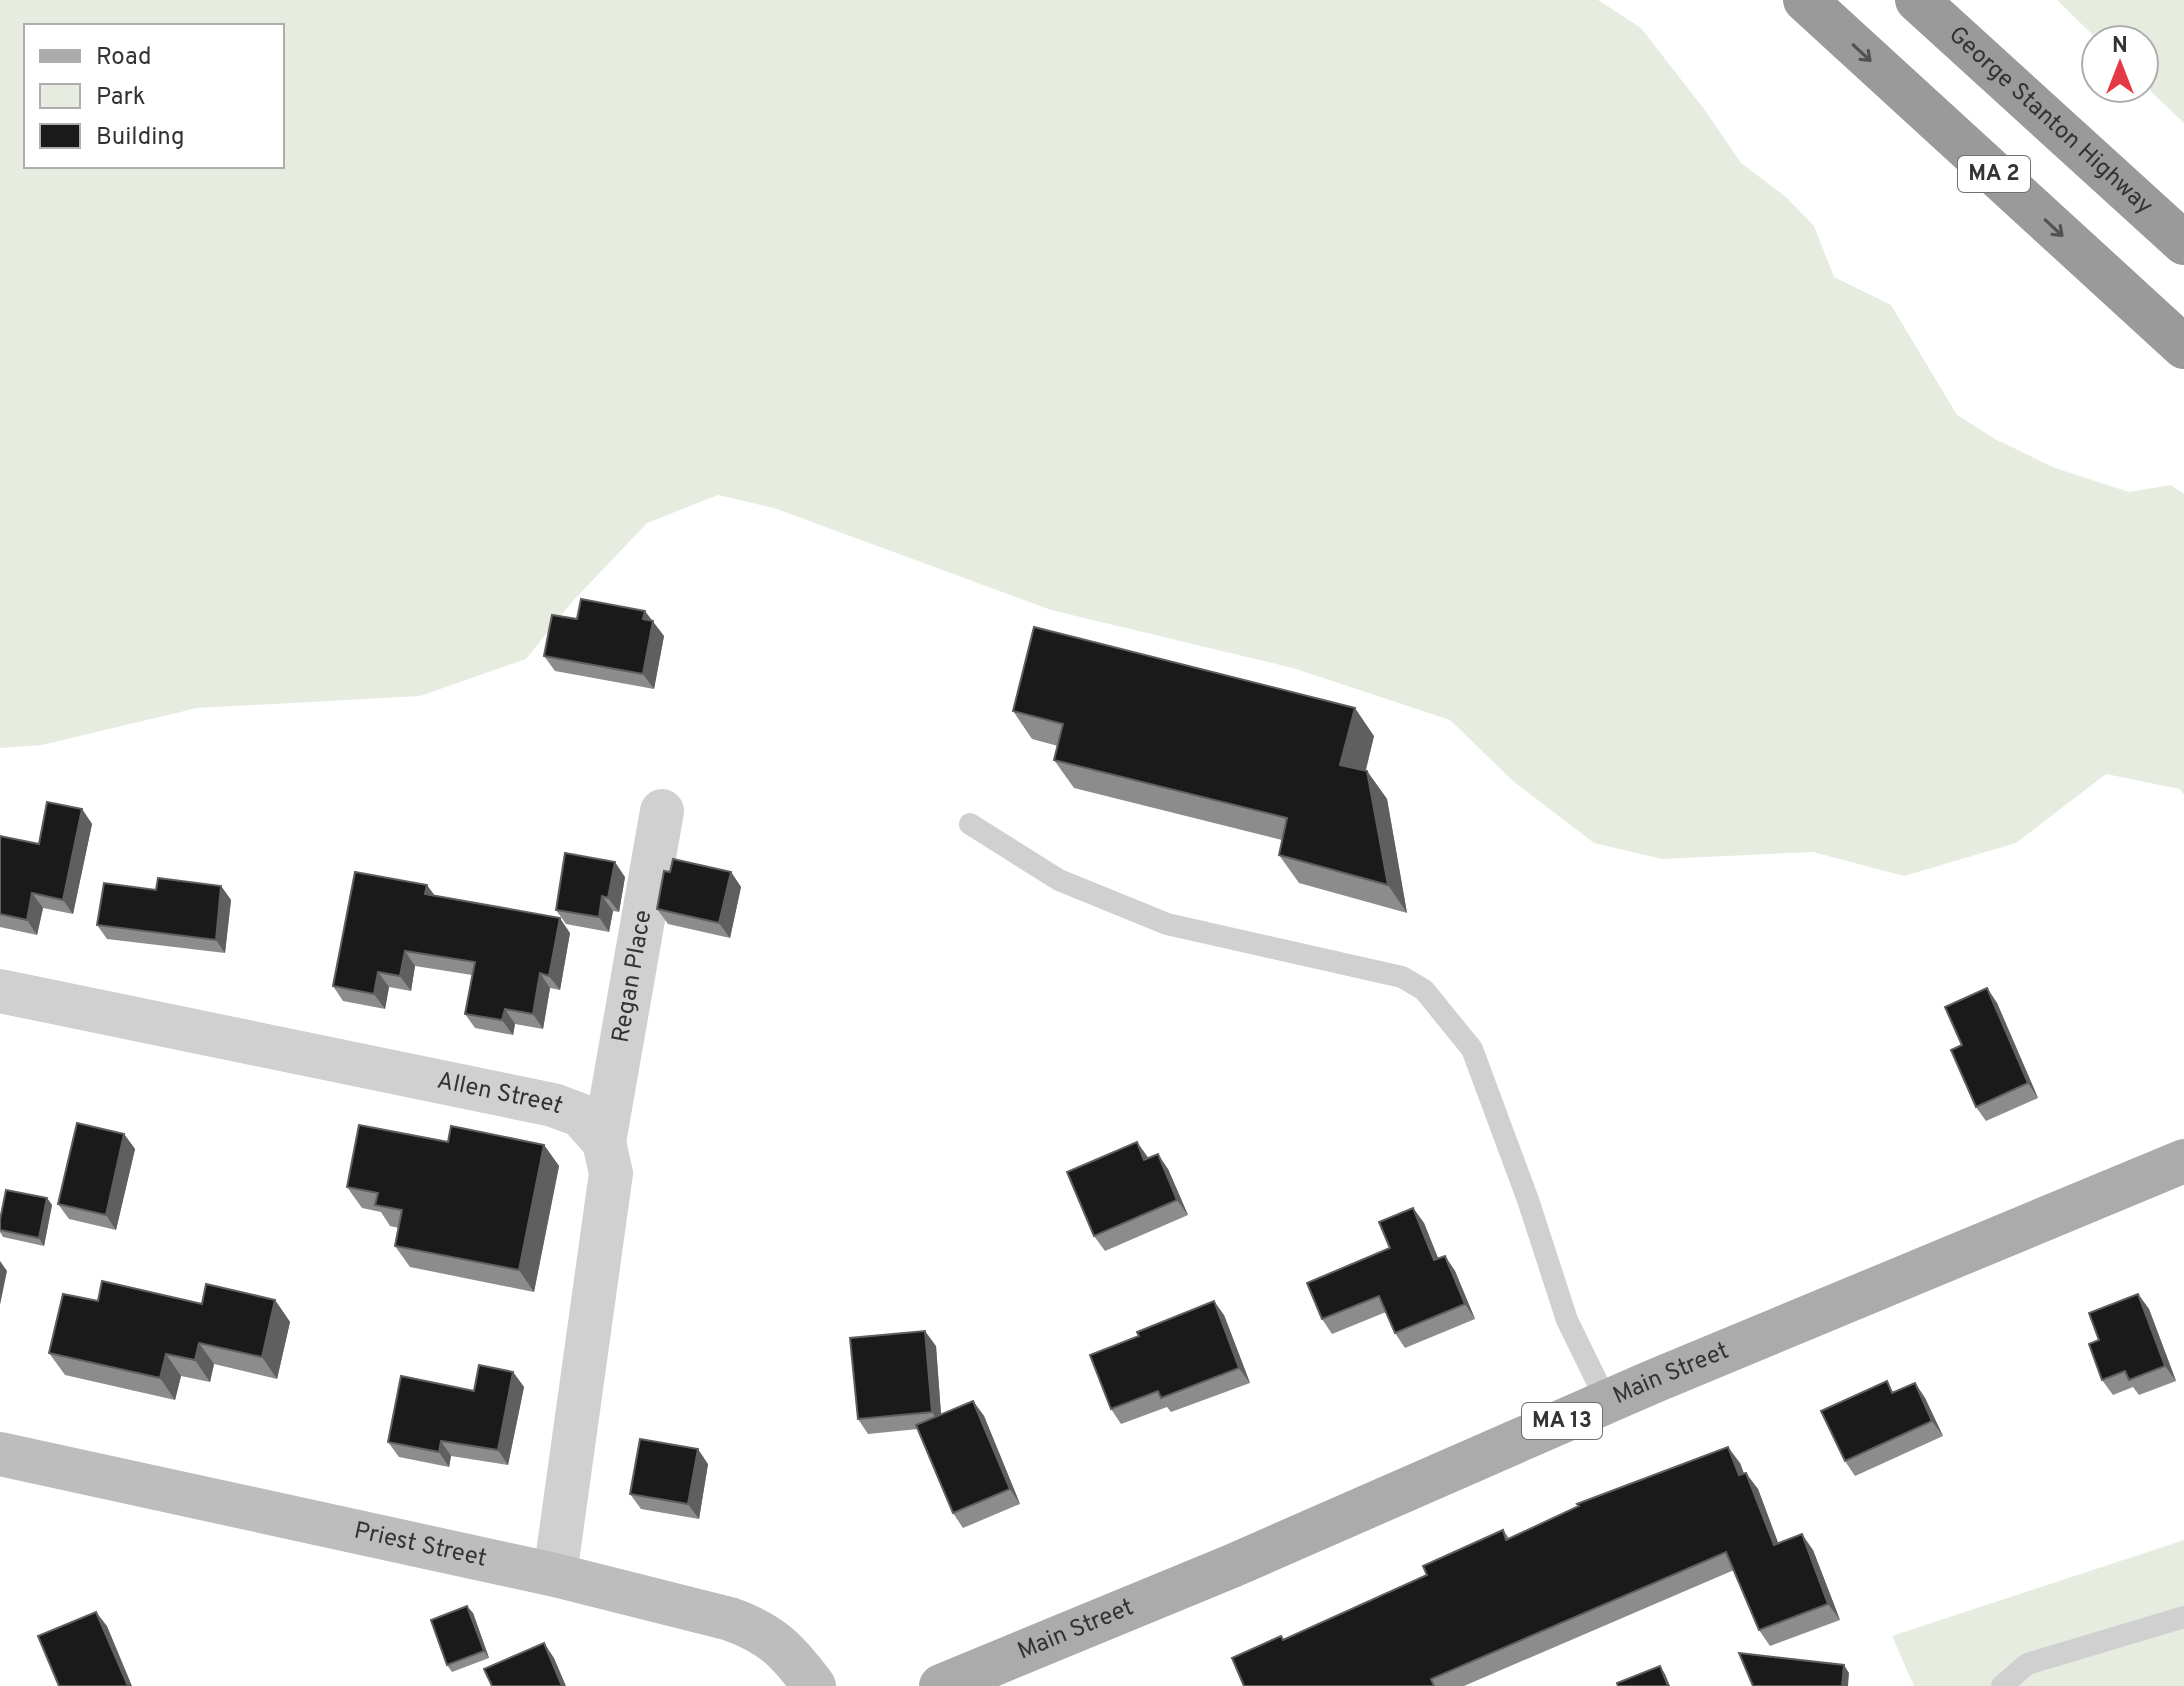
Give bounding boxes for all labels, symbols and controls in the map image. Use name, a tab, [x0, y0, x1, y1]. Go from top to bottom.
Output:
street label: George Stanton Highway	[1942, 20, 2159, 222]
legend	[24, 24, 284, 168]
north arrow	[2080, 24, 2160, 104]
text: N	[2112, 33, 2128, 60]
text: Road	[96, 43, 152, 73]
one-way arrow	[1852, 43, 1872, 61]
text: Park	[96, 83, 146, 113]
text: Building	[96, 123, 185, 153]
road number: MA 2	[1958, 156, 2030, 192]
one-way arrow	[2044, 219, 2064, 238]
street label: Regan Place	[607, 908, 659, 1045]
street label: Allen Street	[434, 1066, 567, 1122]
street label: Main Street	[1609, 1337, 1733, 1412]
road number: MA 13	[1522, 1403, 1602, 1439]
street label: Priest Street	[351, 1517, 489, 1575]
street label: Main Street	[1014, 1593, 1138, 1668]

